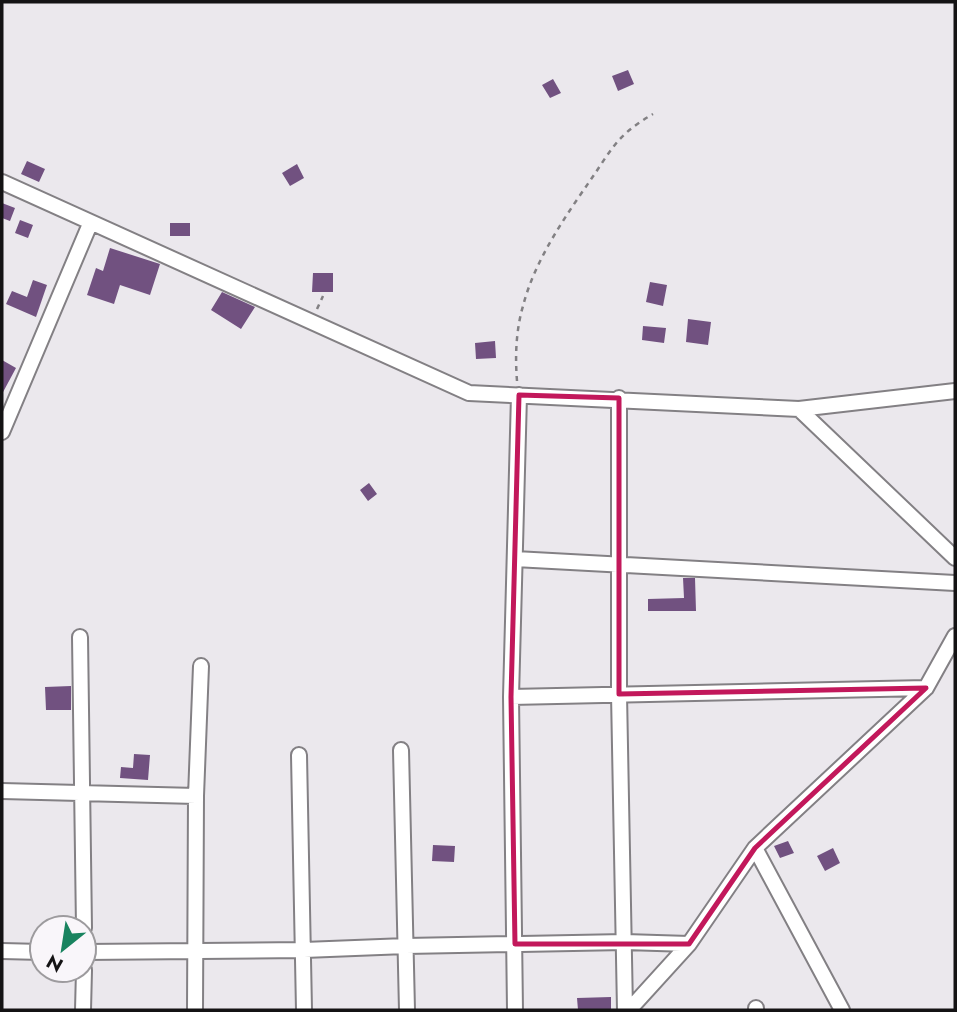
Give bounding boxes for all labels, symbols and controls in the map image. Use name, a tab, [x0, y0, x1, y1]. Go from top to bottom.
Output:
north arrow	[28, 914, 98, 984]
text: N	[41, 948, 68, 979]

